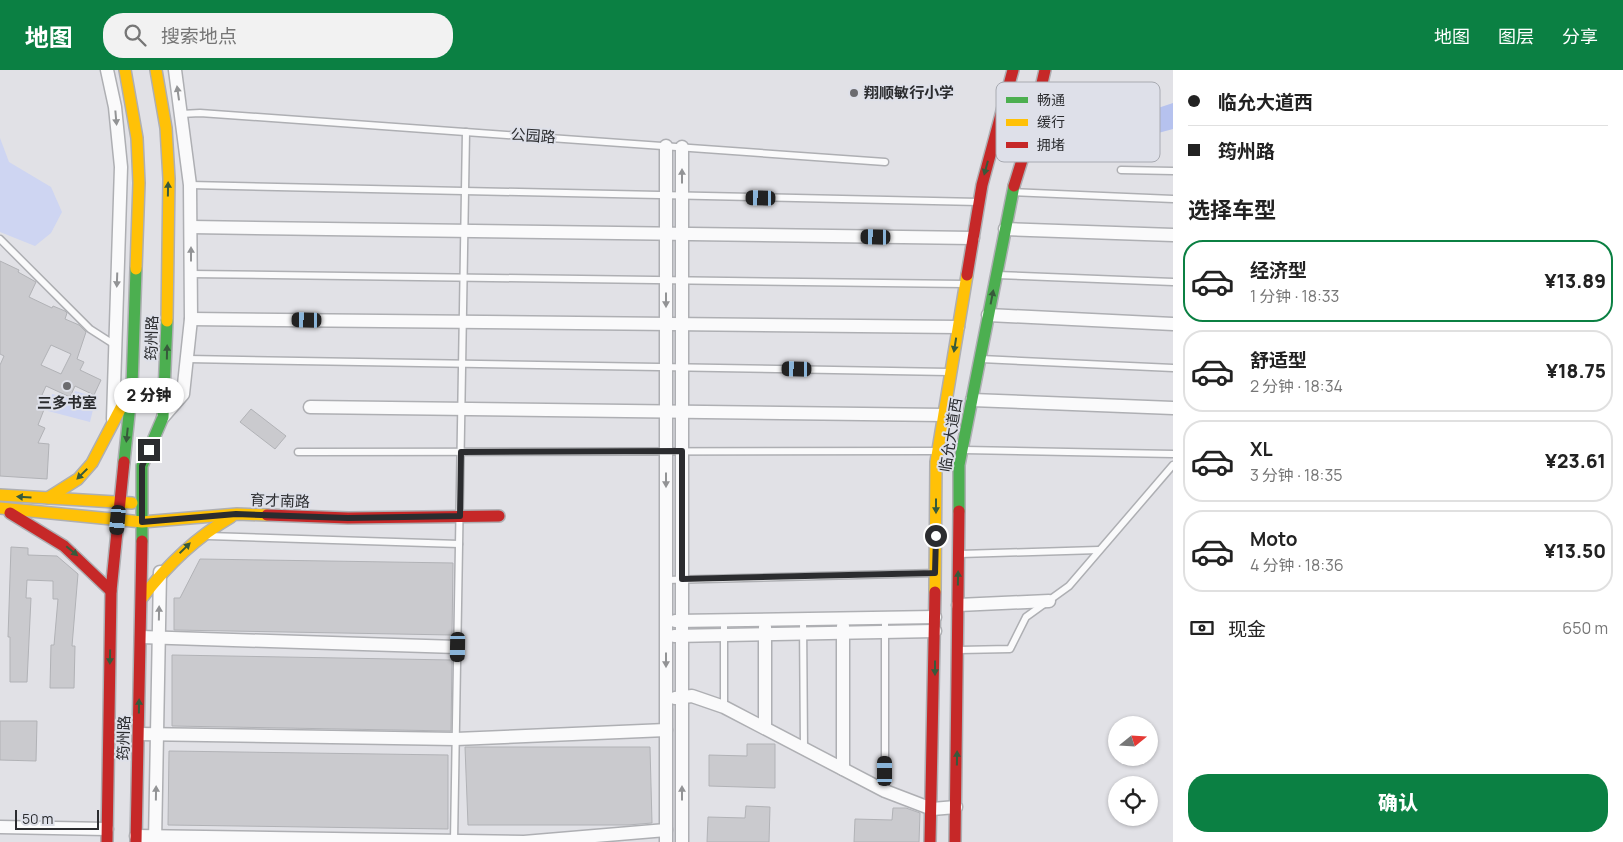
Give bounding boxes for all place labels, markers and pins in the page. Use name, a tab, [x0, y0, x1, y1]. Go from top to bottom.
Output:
place label: 翔顺敏行小学	[864, 82, 954, 103]
marker: 翔顺敏行小学	[848, 87, 860, 99]
marker: 三多书室	[61, 380, 73, 392]
place label: 三多书室	[37, 392, 97, 413]

